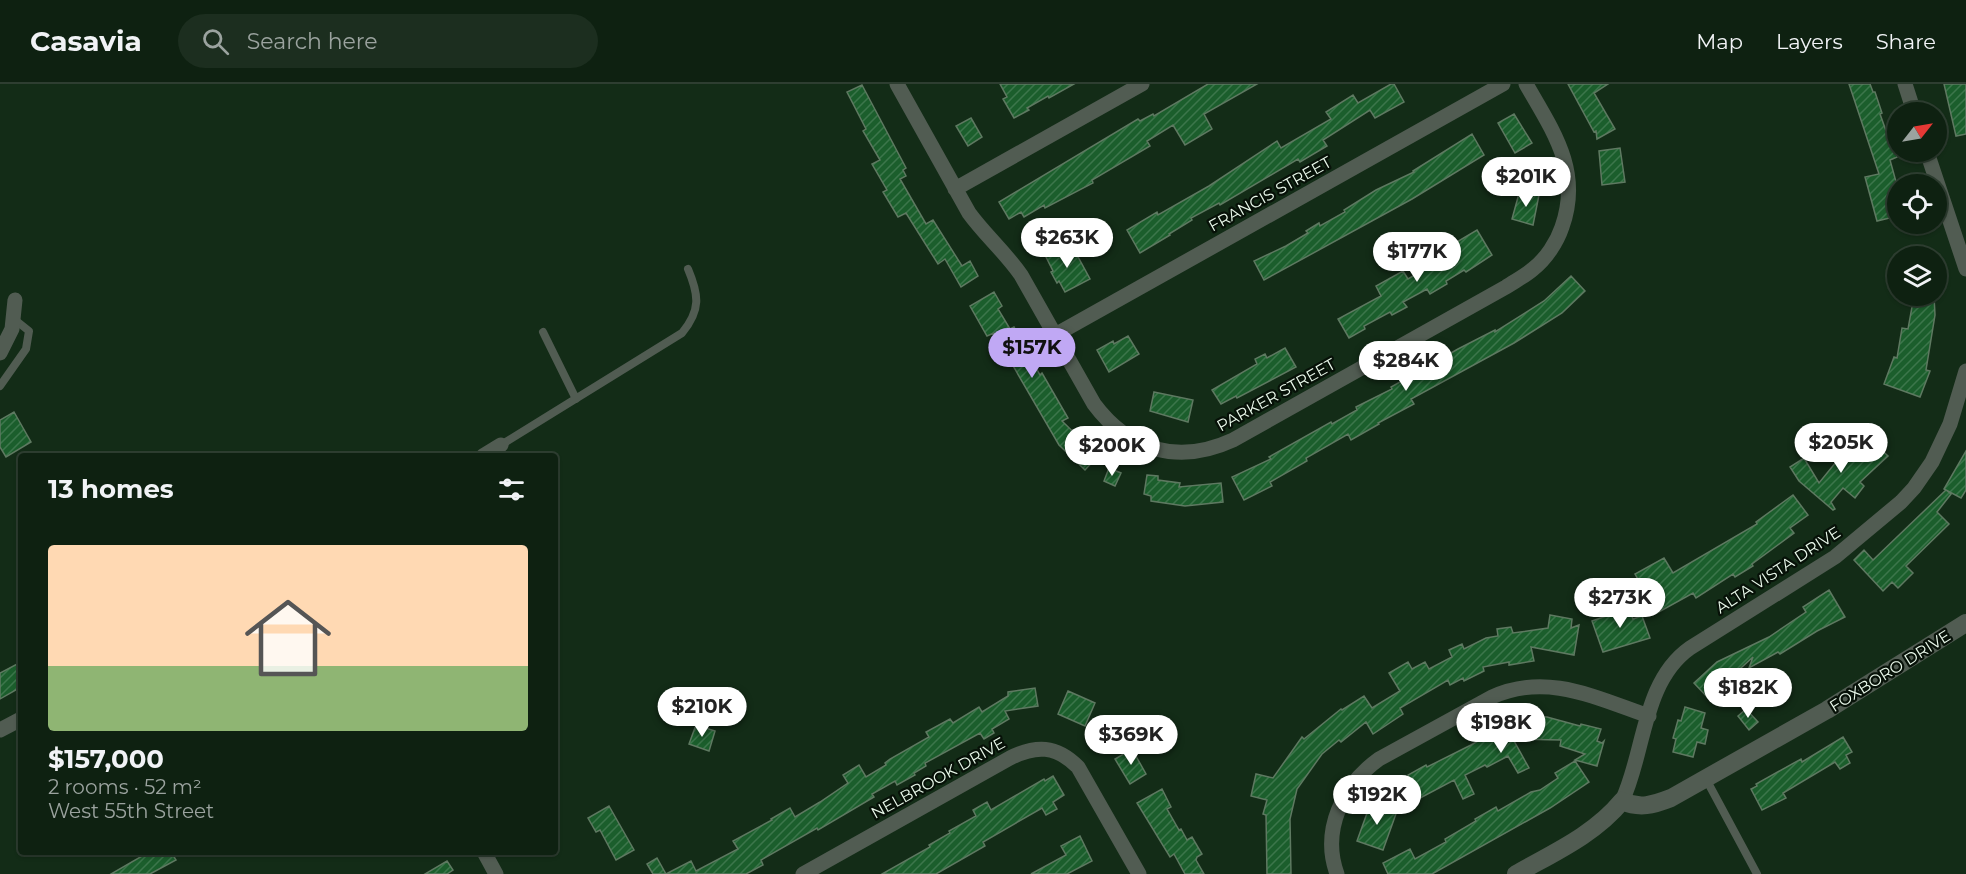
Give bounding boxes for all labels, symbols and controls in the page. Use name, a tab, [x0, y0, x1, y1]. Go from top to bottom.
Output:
search box	[178, 14, 598, 68]
text: Casavia	[30, 24, 142, 58]
icon: search	[199, 25, 232, 58]
text: Search here	[247, 28, 378, 55]
text: Map	[1696, 29, 1743, 54]
text: Layers	[1776, 29, 1843, 54]
text: Share	[1876, 29, 1936, 54]
north arrow	[1887, 102, 1947, 162]
map controls	[1887, 102, 1947, 306]
street label: FRANCIS STREET	[1205, 152, 1335, 236]
pin: $201K	[1484, 157, 1568, 208]
text: $201K	[1496, 164, 1556, 188]
button: locate	[1887, 174, 1947, 234]
pin: $263K	[1025, 218, 1109, 269]
text: $263K	[1035, 225, 1099, 249]
pin: $177K	[1375, 232, 1459, 283]
text: $177K	[1387, 239, 1447, 263]
button: layers	[1887, 246, 1947, 306]
pin: $157K	[990, 328, 1074, 379]
text: $157K	[1002, 335, 1062, 359]
pin: $284K	[1364, 341, 1448, 392]
text: $284K	[1373, 348, 1439, 372]
street label: PARKER STREET	[1213, 354, 1339, 435]
pin: $205K	[1799, 423, 1883, 474]
pin: $200K	[1070, 426, 1154, 477]
text: $205K	[1809, 430, 1873, 454]
text: $200K	[1079, 433, 1145, 457]
text: 13 homes	[48, 473, 174, 505]
icon: filters	[495, 473, 528, 506]
street label: ALTA VISTA DRIVE	[1712, 523, 1844, 617]
pin: $273K	[1578, 578, 1662, 629]
icon: home	[234, 584, 342, 692]
text: $273K	[1588, 585, 1652, 609]
street label: FOXBORO DRIVE	[1826, 626, 1954, 716]
pin: $182K	[1706, 668, 1790, 719]
text: $182K	[1718, 675, 1778, 699]
pin: $210K	[660, 687, 744, 738]
text: $210K	[672, 694, 732, 718]
pin: $198K	[1459, 703, 1543, 754]
text: $198K	[1470, 710, 1532, 734]
pin: $369K	[1089, 715, 1173, 766]
text: $369K	[1099, 722, 1163, 746]
street label: NELBROOK DRIVE	[868, 733, 1008, 823]
text: $157,000	[48, 743, 164, 775]
text: 2 rooms · 52 m²	[48, 775, 202, 799]
pin: $192K	[1335, 775, 1419, 826]
text: $192K	[1347, 782, 1407, 806]
text: West 55th Street	[48, 799, 214, 823]

